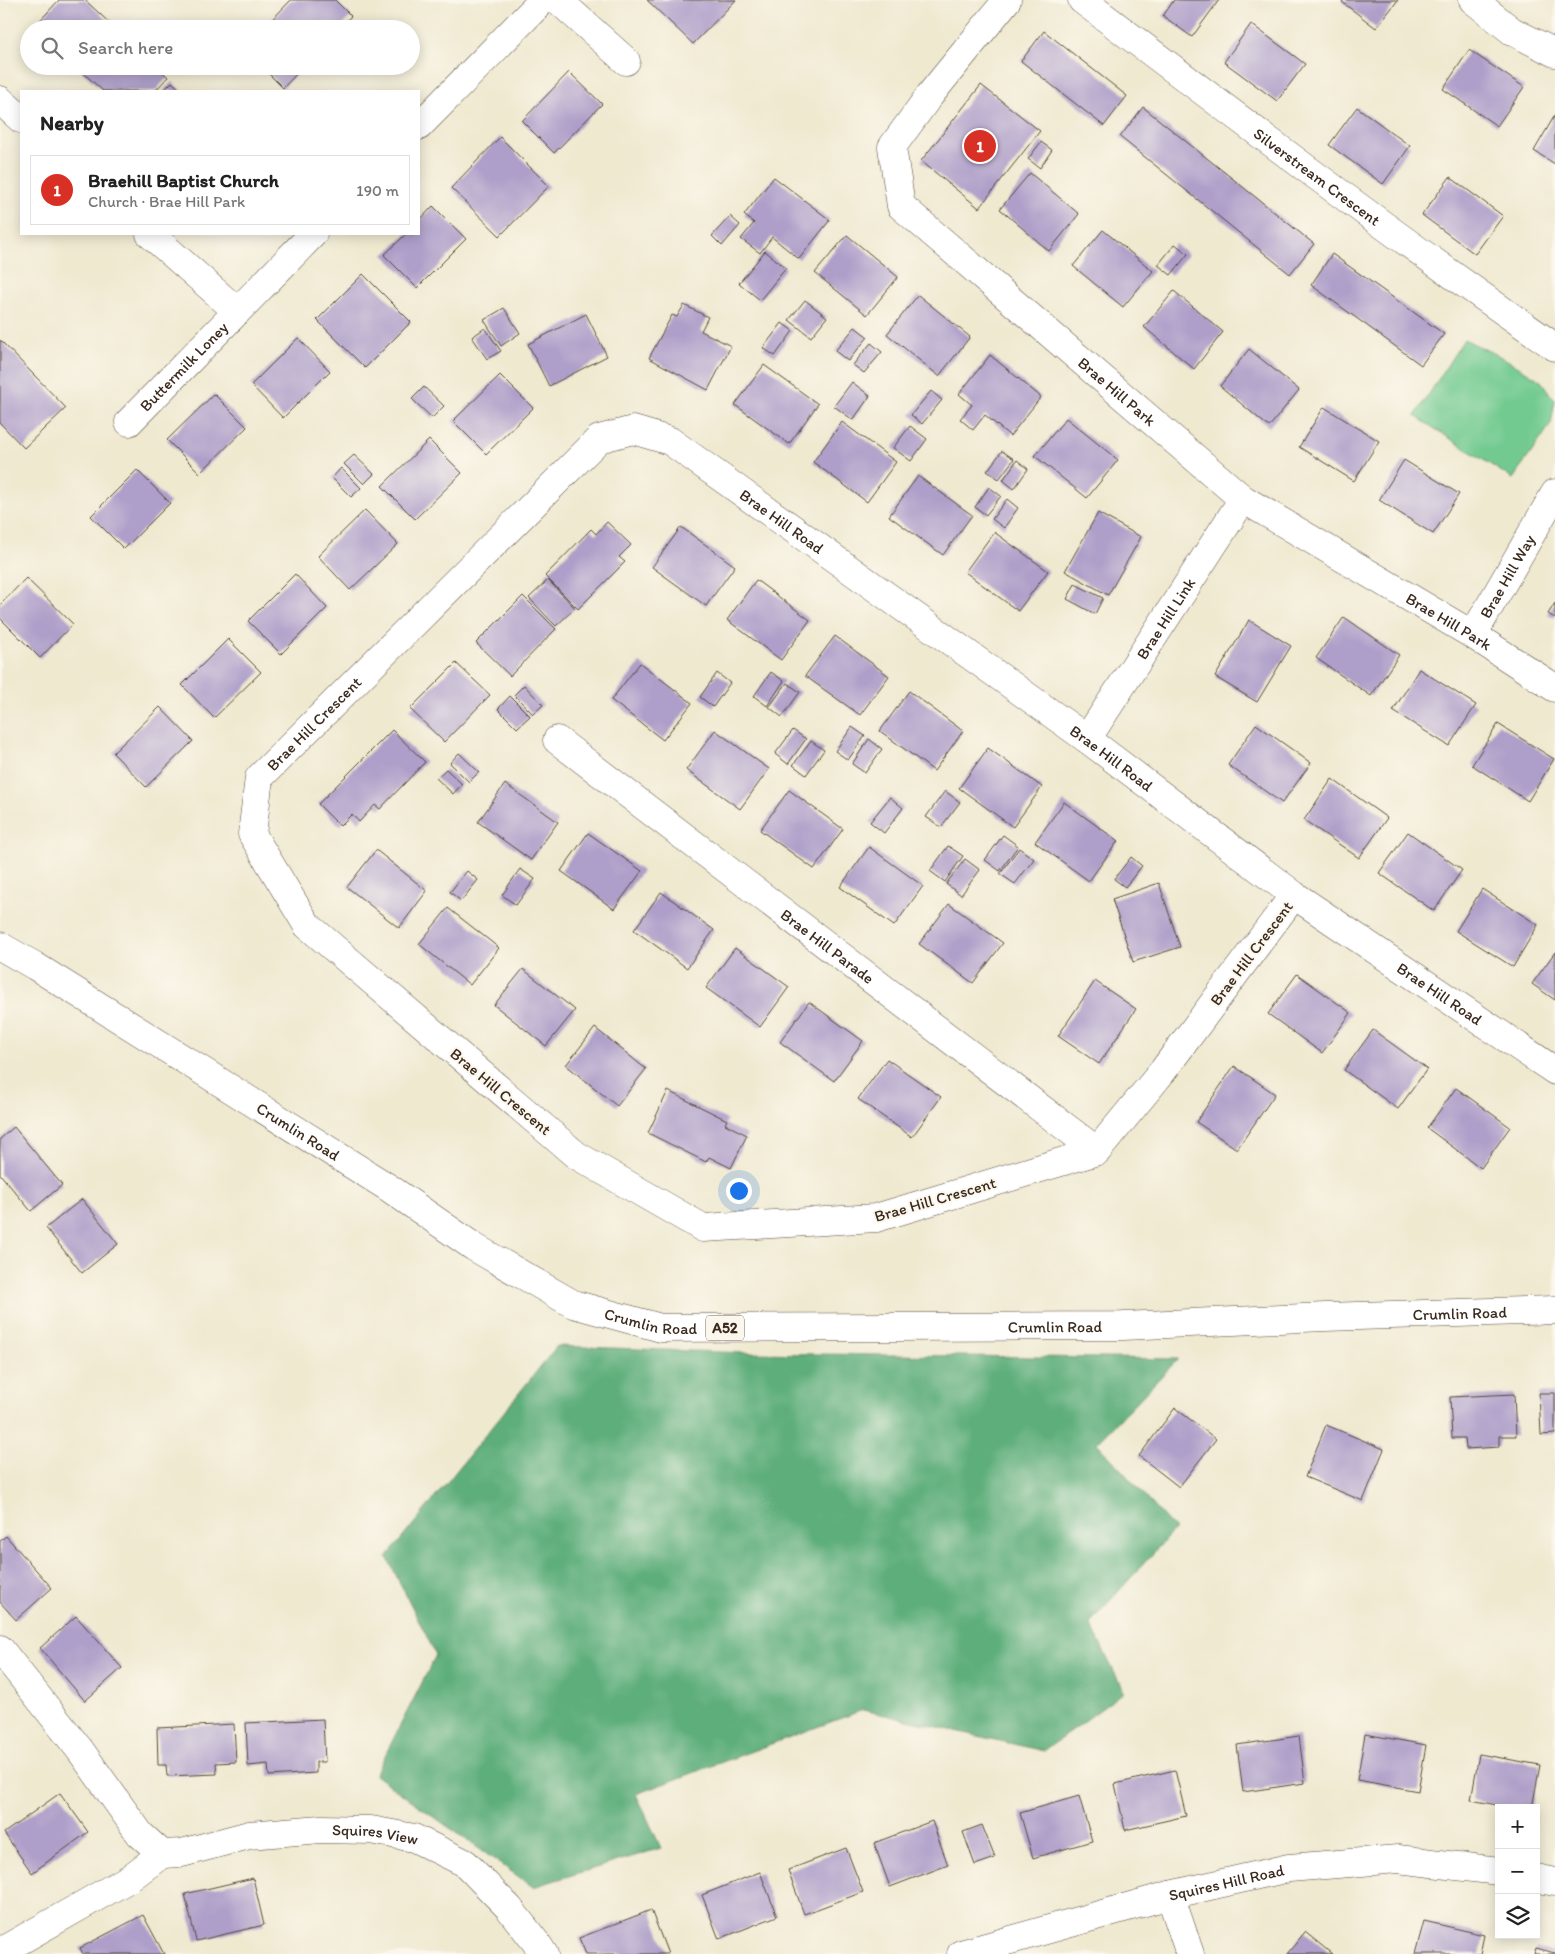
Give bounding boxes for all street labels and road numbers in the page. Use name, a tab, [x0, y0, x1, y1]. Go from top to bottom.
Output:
street label: Silverstream Crescent	[1250, 124, 1384, 230]
street label: Buttermilk Loney	[136, 317, 232, 415]
street label: Brae Hill Park	[1074, 353, 1160, 430]
street label: Brae Hill Road	[736, 485, 828, 558]
street label: Brae Hill Way	[1476, 531, 1539, 622]
street label: Brae Hill Link	[1132, 574, 1199, 663]
street label: Brae Hill Park	[1402, 589, 1495, 654]
street label: Brae Hill Crescent	[263, 673, 365, 775]
street label: Brae Hill Road	[1066, 721, 1157, 796]
street label: Brae Hill Crescent	[1206, 897, 1297, 1009]
street label: Brae Hill Parade	[777, 905, 878, 988]
street label: Brae Hill Road	[1393, 958, 1486, 1029]
street label: Brae Hill Crescent	[446, 1044, 555, 1139]
street label: Crumlin Road	[253, 1098, 343, 1165]
street label: Brae Hill Crescent	[872, 1173, 998, 1226]
street label: Crumlin Road	[1412, 1302, 1508, 1324]
street label: Crumlin Road	[602, 1304, 698, 1338]
road number: A52	[706, 1316, 744, 1340]
street label: Crumlin Road	[1008, 1317, 1103, 1336]
street label: Squires View	[332, 1820, 420, 1849]
street label: Squires Hill Road	[1167, 1860, 1286, 1905]

